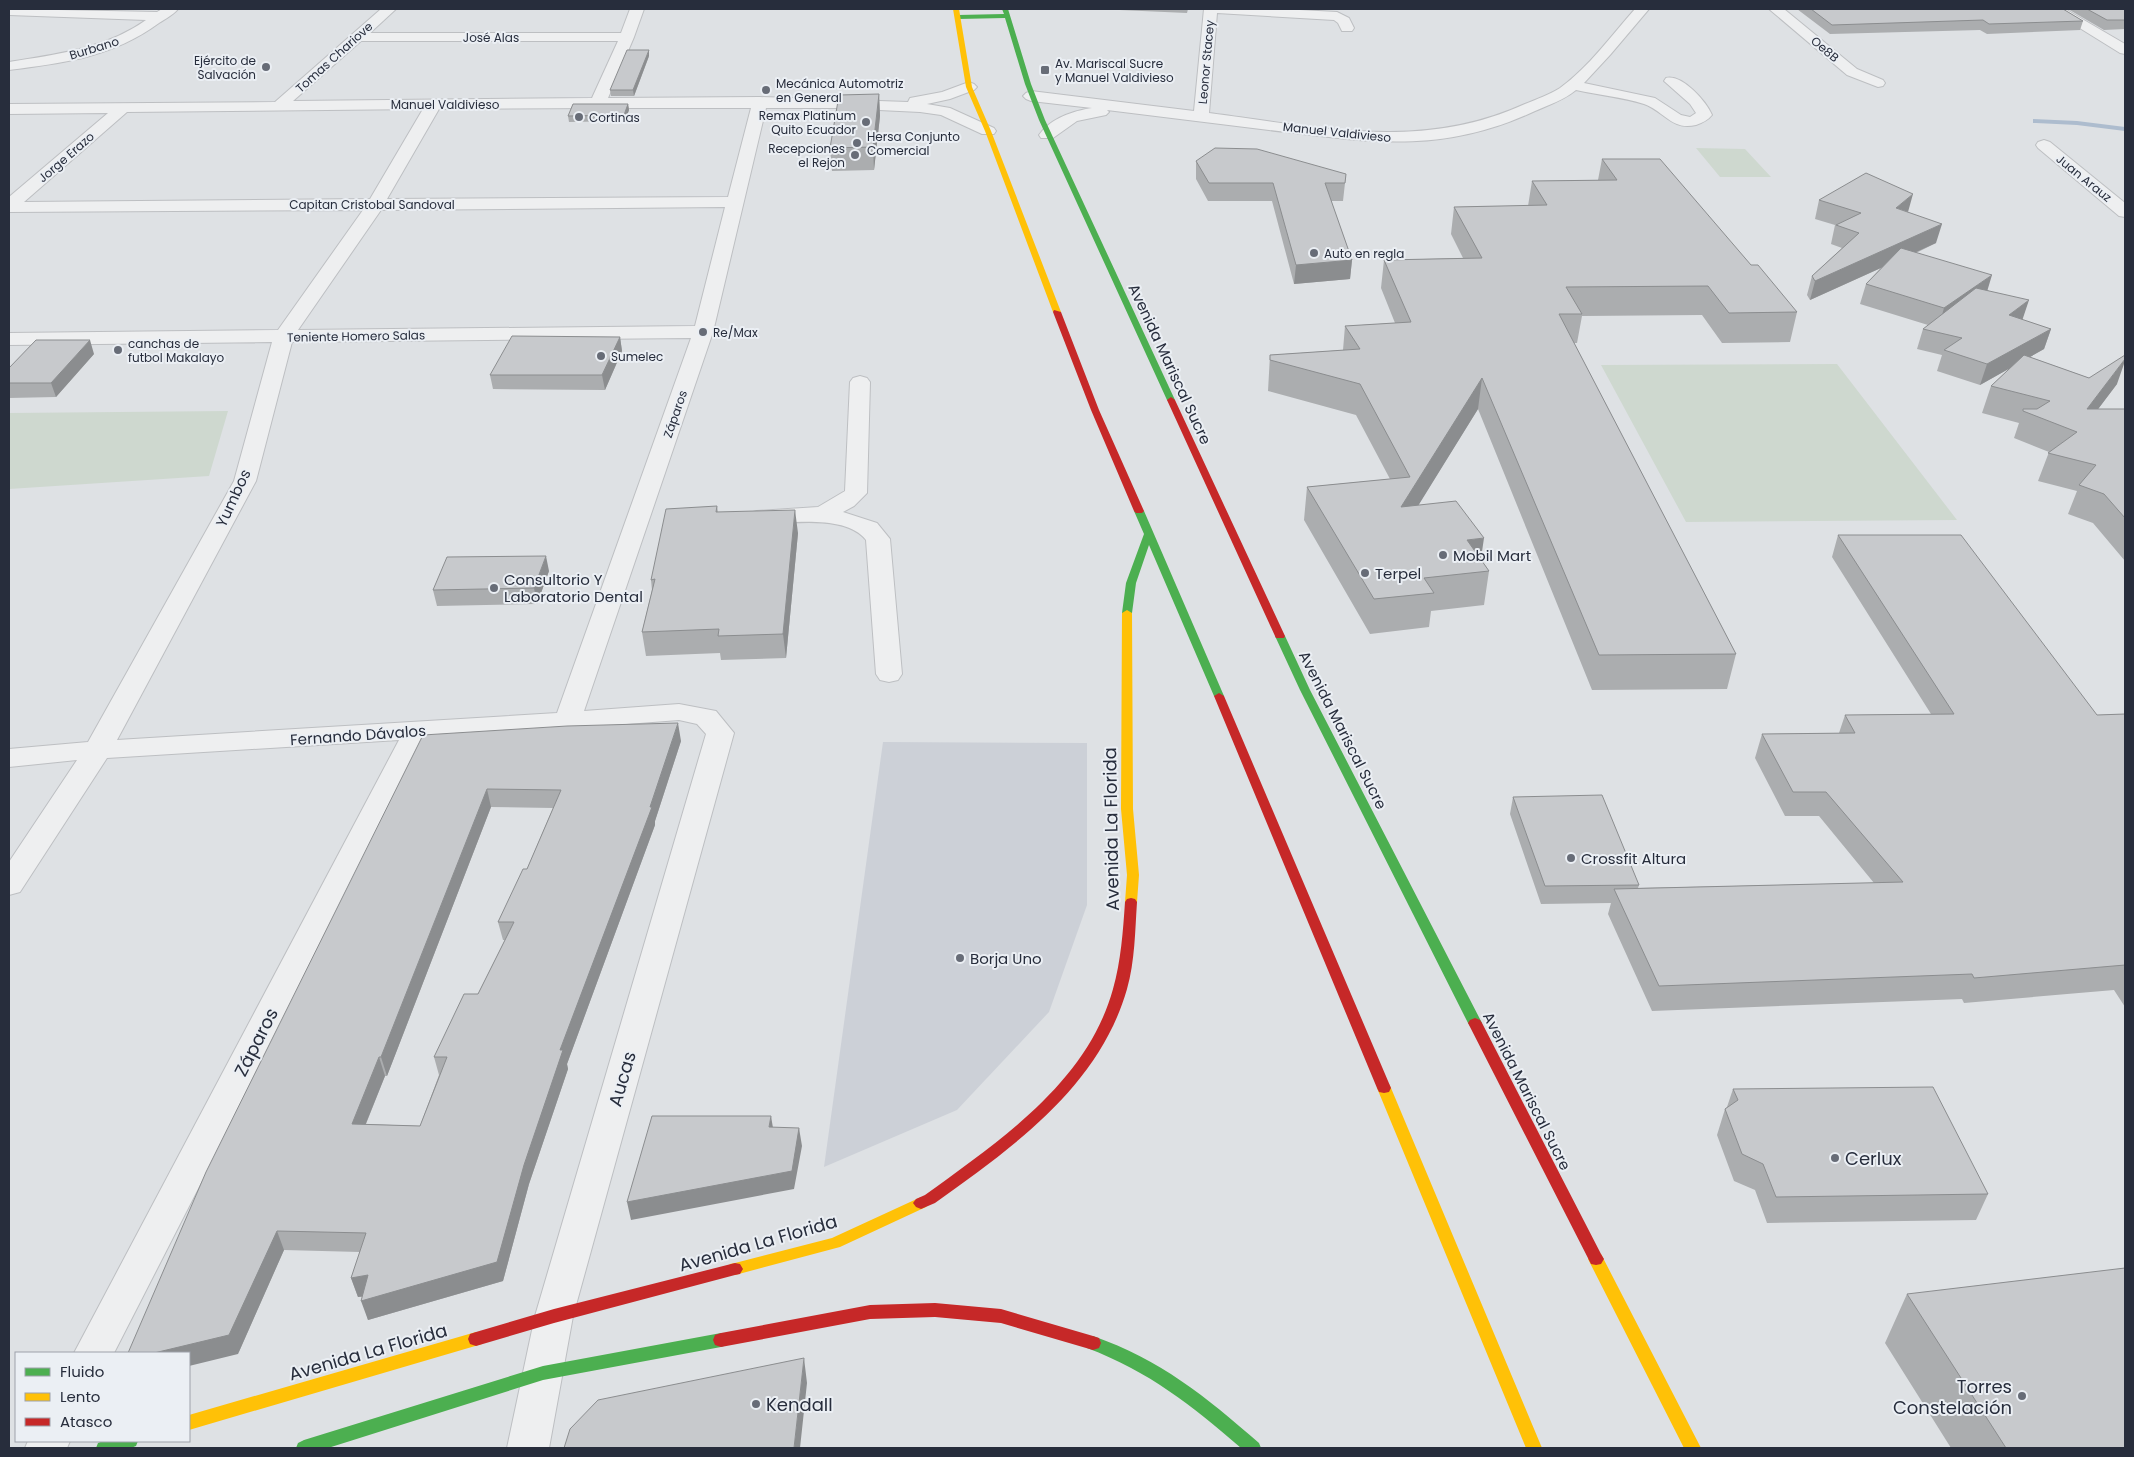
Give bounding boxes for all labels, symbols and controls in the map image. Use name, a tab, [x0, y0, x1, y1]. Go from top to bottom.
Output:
street label: Tomas Chariove	[292, 18, 376, 96]
street label: Leonor Stacey	[1194, 19, 1218, 105]
street label: José Alas	[463, 29, 519, 46]
street label: Burbano	[67, 32, 121, 64]
street label: Oe8B	[1807, 32, 1843, 66]
place label: Ejército de Salvación	[194, 52, 256, 83]
place label: Av. Mariscal Sucre y Manuel Valdivieso	[1055, 55, 1174, 86]
marker: Ejército de Salvación	[260, 61, 272, 73]
marker: Av. Mariscal Sucre y Manuel Valdivieso	[1039, 64, 1051, 76]
place label: Mecánica Automotriz en General	[776, 75, 904, 106]
marker: Mecánica Automotriz en General	[760, 84, 772, 96]
street label: Manuel Valdivieso	[391, 96, 500, 113]
place label: Remax Platinum Quito Ecuador	[759, 107, 857, 138]
place label: Cortinas	[589, 109, 640, 126]
marker: Cortinas	[573, 111, 585, 123]
marker: Remax Platinum Quito Ecuador	[860, 116, 872, 128]
street label: Manuel Valdivieso	[1282, 118, 1392, 146]
street label: Jorge Erazo	[34, 128, 98, 186]
place label: Hersa Conjunto Comercial	[867, 128, 960, 159]
marker: Hersa Conjunto Comercial	[851, 137, 863, 149]
place label: Recepciones el Rejon	[768, 140, 845, 171]
marker: Recepciones el Rejon	[849, 149, 861, 161]
street label: Juan Arauz	[2053, 150, 2115, 206]
street label: Capitan Cristobal Sandoval	[289, 196, 455, 213]
place label: Auto en regla	[1324, 245, 1404, 262]
marker: Auto en regla	[1308, 247, 1320, 259]
street label: Avenida Mariscal Sucre	[1124, 280, 1216, 448]
place label: Re/Max	[713, 324, 758, 341]
street label: Teniente Homero Salas	[287, 326, 425, 346]
marker: Re/Max	[697, 326, 709, 338]
place label: canchas de futbol Makalayo	[128, 335, 225, 366]
marker: canchas de futbol Makalayo	[112, 344, 124, 356]
place label: Sumelec	[611, 348, 663, 365]
marker: Sumelec	[595, 350, 607, 362]
street label: Záparos	[659, 388, 691, 440]
street label: Yumbos	[211, 466, 256, 530]
place label: Mobil Mart	[1453, 545, 1531, 566]
marker: Mobil Mart	[1437, 549, 1449, 561]
place label: Terpel	[1375, 563, 1421, 584]
marker: Terpel	[1359, 567, 1371, 579]
place label: Consultorio Y Laboratorio Dental	[504, 569, 643, 607]
marker: Consultorio Y Laboratorio Dental	[488, 582, 500, 594]
street label: Avenida Mariscal Sucre	[1294, 647, 1392, 813]
street label: Fernando Dávalos	[289, 720, 427, 750]
street label: Avenida La Florida	[1097, 747, 1125, 911]
place label: Crossfit Altura	[1581, 848, 1686, 869]
marker: Crossfit Altura	[1565, 852, 1577, 864]
place label: Borja Uno	[970, 948, 1042, 969]
marker: Borja Uno	[954, 952, 966, 964]
street label: Záparos	[228, 1003, 284, 1081]
street label: Avenida Mariscal Sucre	[1478, 1008, 1576, 1174]
street label: Aucas	[602, 1049, 642, 1109]
place label: Cerlux	[1845, 1146, 1902, 1171]
marker: Cerlux	[1829, 1152, 1841, 1164]
street label: Avenida La Florida	[676, 1208, 840, 1278]
street label: Avenida La Florida	[286, 1317, 450, 1387]
legend	[15, 1352, 190, 1442]
text: Fluido	[60, 1361, 104, 1382]
place label: Torres Constelación	[1893, 1374, 2012, 1420]
text: Lento	[60, 1386, 100, 1407]
marker: Torres Constelación	[2016, 1390, 2028, 1402]
place label: Kendall	[766, 1392, 833, 1417]
marker: Kendall	[750, 1398, 762, 1410]
text: Atasco	[60, 1411, 112, 1432]

